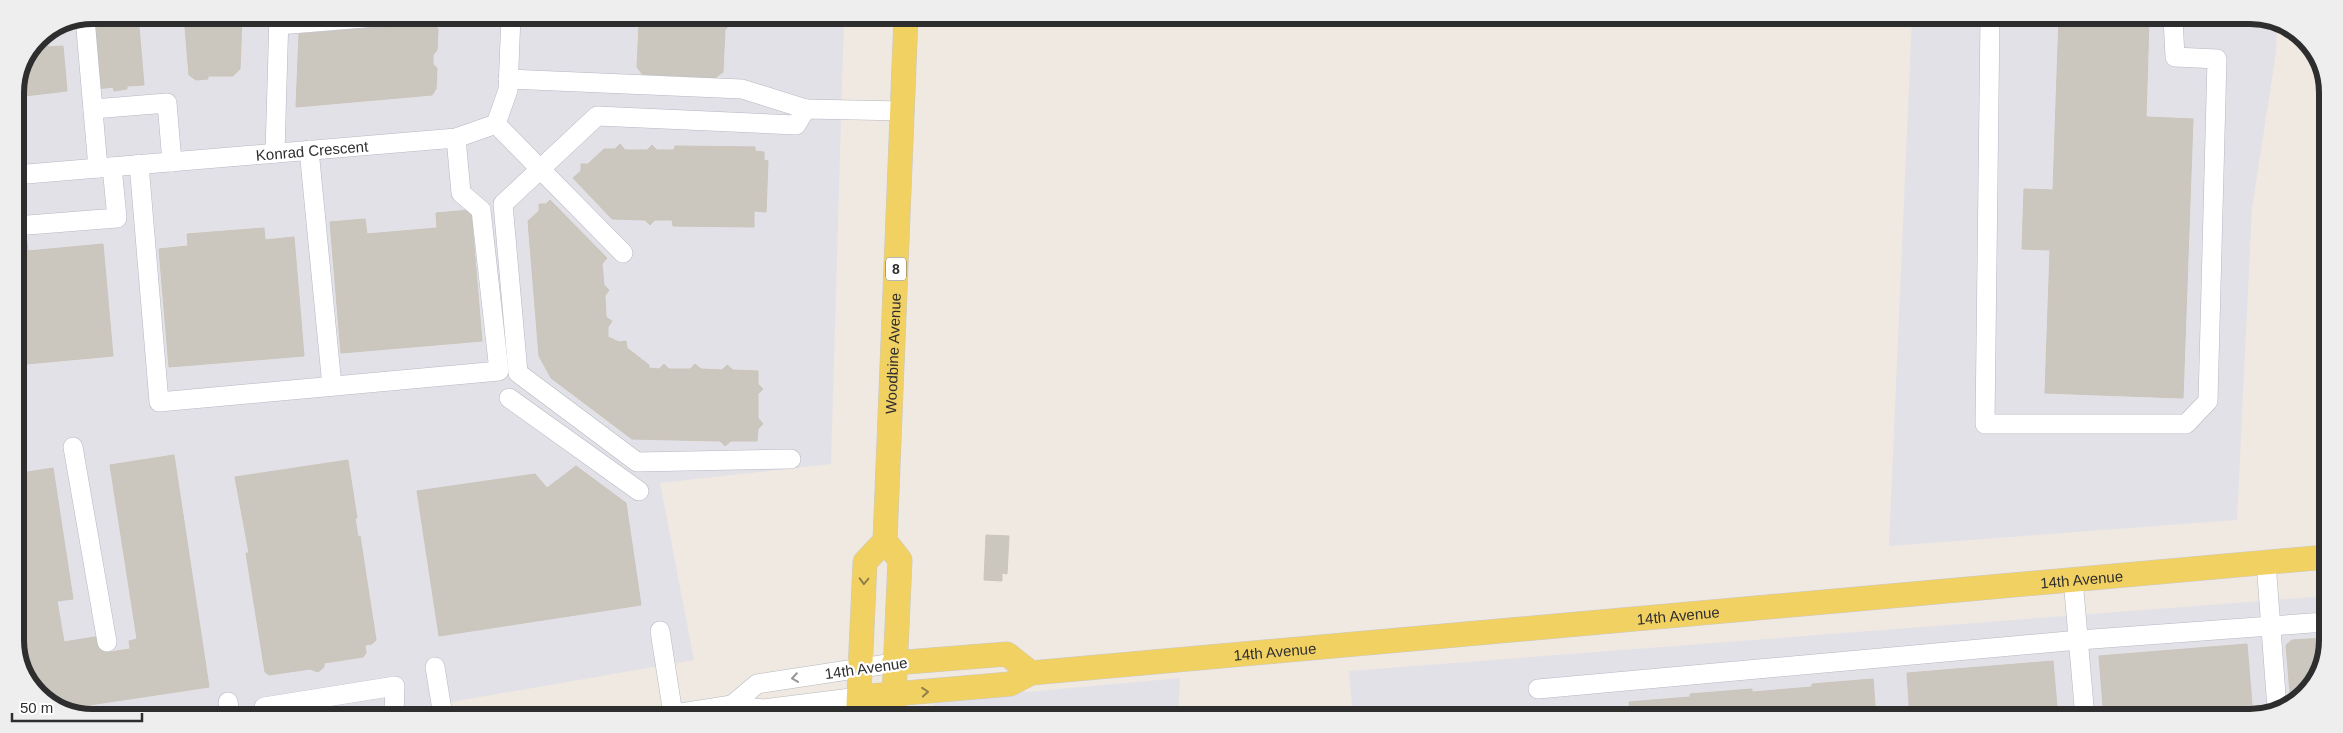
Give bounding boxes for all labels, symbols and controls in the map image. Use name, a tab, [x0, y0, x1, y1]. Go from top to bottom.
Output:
street label: Konrad Crescent	[255, 137, 370, 163]
road number: 8	[886, 258, 906, 280]
street label: Woodbine Avenue	[882, 293, 903, 414]
street label: 14th Avenue	[2039, 567, 2124, 591]
one-way arrow	[858, 577, 869, 585]
street label: 14th Avenue	[1636, 603, 1720, 627]
street label: 14th Avenue	[1233, 639, 1317, 663]
street label: 14th Avenue	[824, 654, 908, 682]
one-way arrow	[791, 672, 799, 683]
one-way arrow	[921, 686, 929, 697]
scale bar	[12, 690, 142, 722]
text: 50 m	[20, 699, 53, 716]

